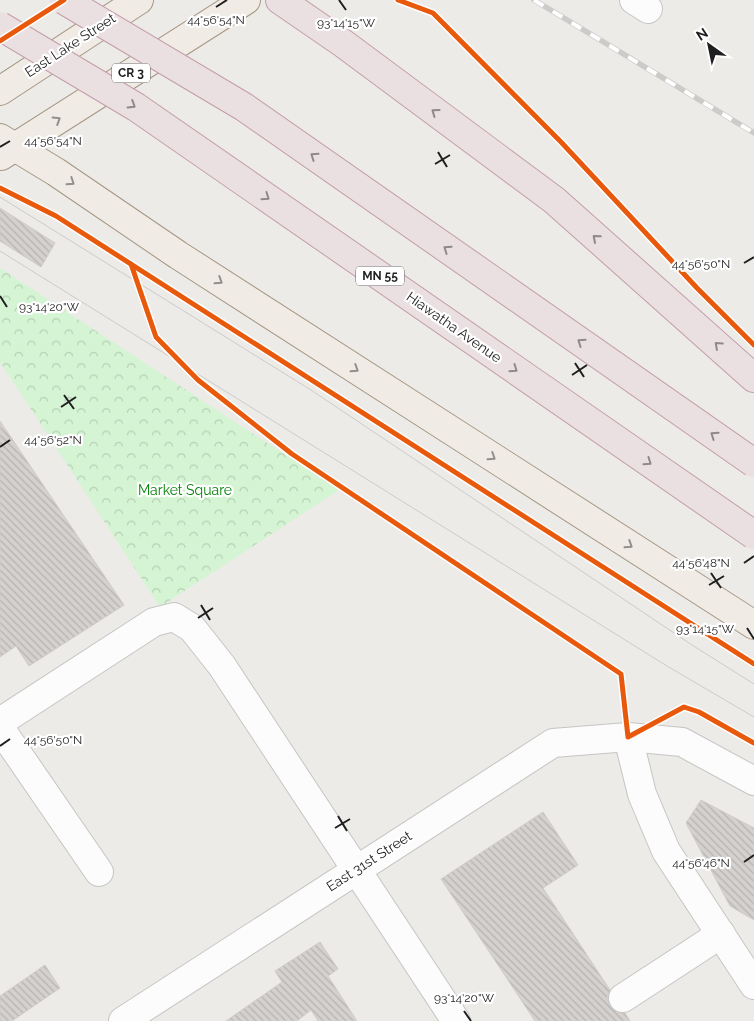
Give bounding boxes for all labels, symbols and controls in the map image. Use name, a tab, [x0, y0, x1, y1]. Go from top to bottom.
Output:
street label: East Lake Street	[22, 10, 118, 80]
text: 44°56'54"N	[187, 13, 245, 27]
text: 93°14'15"W	[317, 16, 375, 30]
north arrow	[684, 20, 734, 70]
text: N	[693, 24, 711, 44]
road number: CR 3	[112, 64, 150, 82]
one-way arrow	[126, 99, 135, 109]
one-way arrow	[432, 110, 441, 118]
one-way arrow	[51, 117, 60, 127]
text: 44°56'54"N	[24, 134, 82, 148]
one-way arrow	[310, 153, 320, 162]
one-way arrow	[66, 176, 75, 185]
one-way arrow	[260, 191, 269, 200]
one-way arrow	[592, 235, 601, 244]
one-way arrow	[443, 246, 453, 255]
text: 44°56'50"N	[672, 257, 730, 271]
road number: MN 55	[356, 266, 404, 286]
one-way arrow	[213, 275, 222, 284]
street label: Hiawatha Avenue	[403, 288, 505, 366]
text: 93°14'20"W	[19, 300, 79, 314]
one-way arrow	[577, 339, 586, 348]
one-way arrow	[714, 342, 723, 351]
one-way arrow	[350, 363, 359, 372]
one-way arrow	[509, 363, 518, 372]
one-way arrow	[710, 432, 720, 441]
text: 44°56'52"N	[24, 433, 82, 447]
one-way arrow	[486, 451, 496, 460]
one-way arrow	[642, 456, 652, 465]
park label: Market Square	[138, 482, 232, 498]
one-way arrow	[623, 538, 632, 548]
text: 44°56'48"N	[672, 556, 730, 570]
text: 93°14'15"W	[676, 622, 734, 636]
text: 44°56'50"N	[24, 733, 82, 747]
street label: East 31st Street	[323, 827, 415, 895]
text: 44°56'46"N	[672, 856, 730, 870]
text: 93°14'20"W	[434, 991, 494, 1005]

